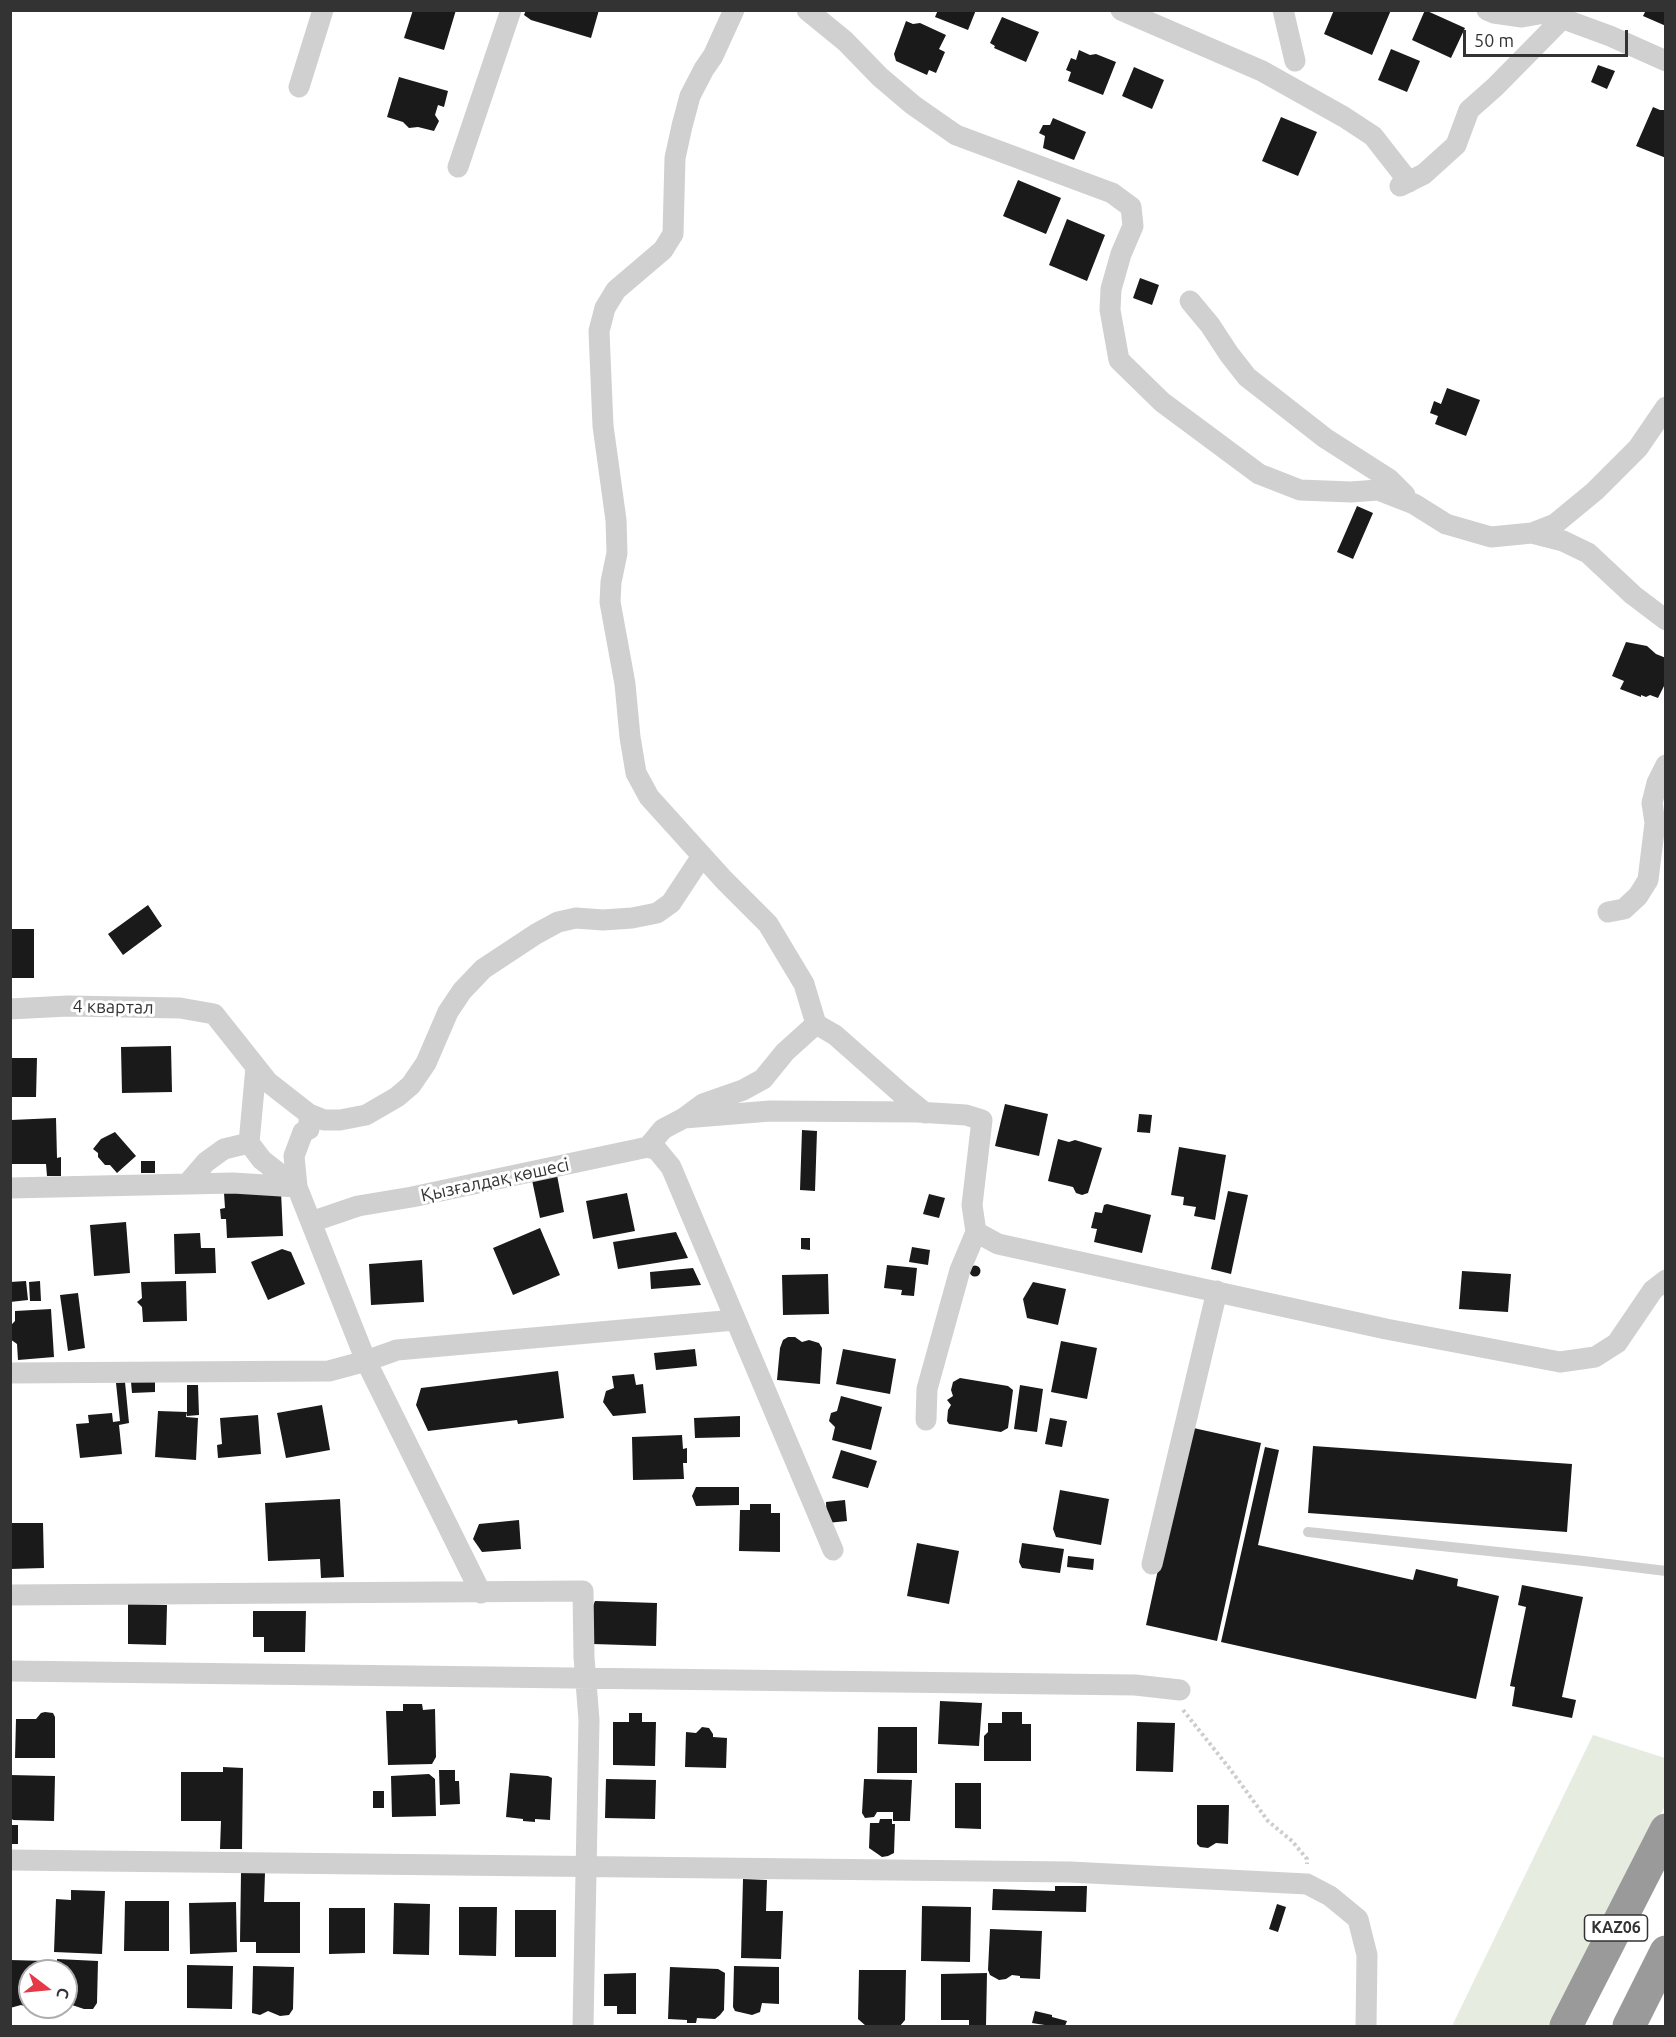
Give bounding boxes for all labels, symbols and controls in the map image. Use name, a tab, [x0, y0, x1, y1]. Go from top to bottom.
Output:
scale bar	[1466, 18, 1631, 56]
text: 50 m	[1474, 30, 1514, 50]
street label: 4 квартал	[72, 995, 154, 1019]
street label: Қызғалдақ көшесі	[419, 1154, 571, 1206]
road number: KАZ06	[1584, 1915, 1648, 1941]
north arrow	[18, 1959, 78, 2019]
text: С	[53, 1986, 73, 2001]

